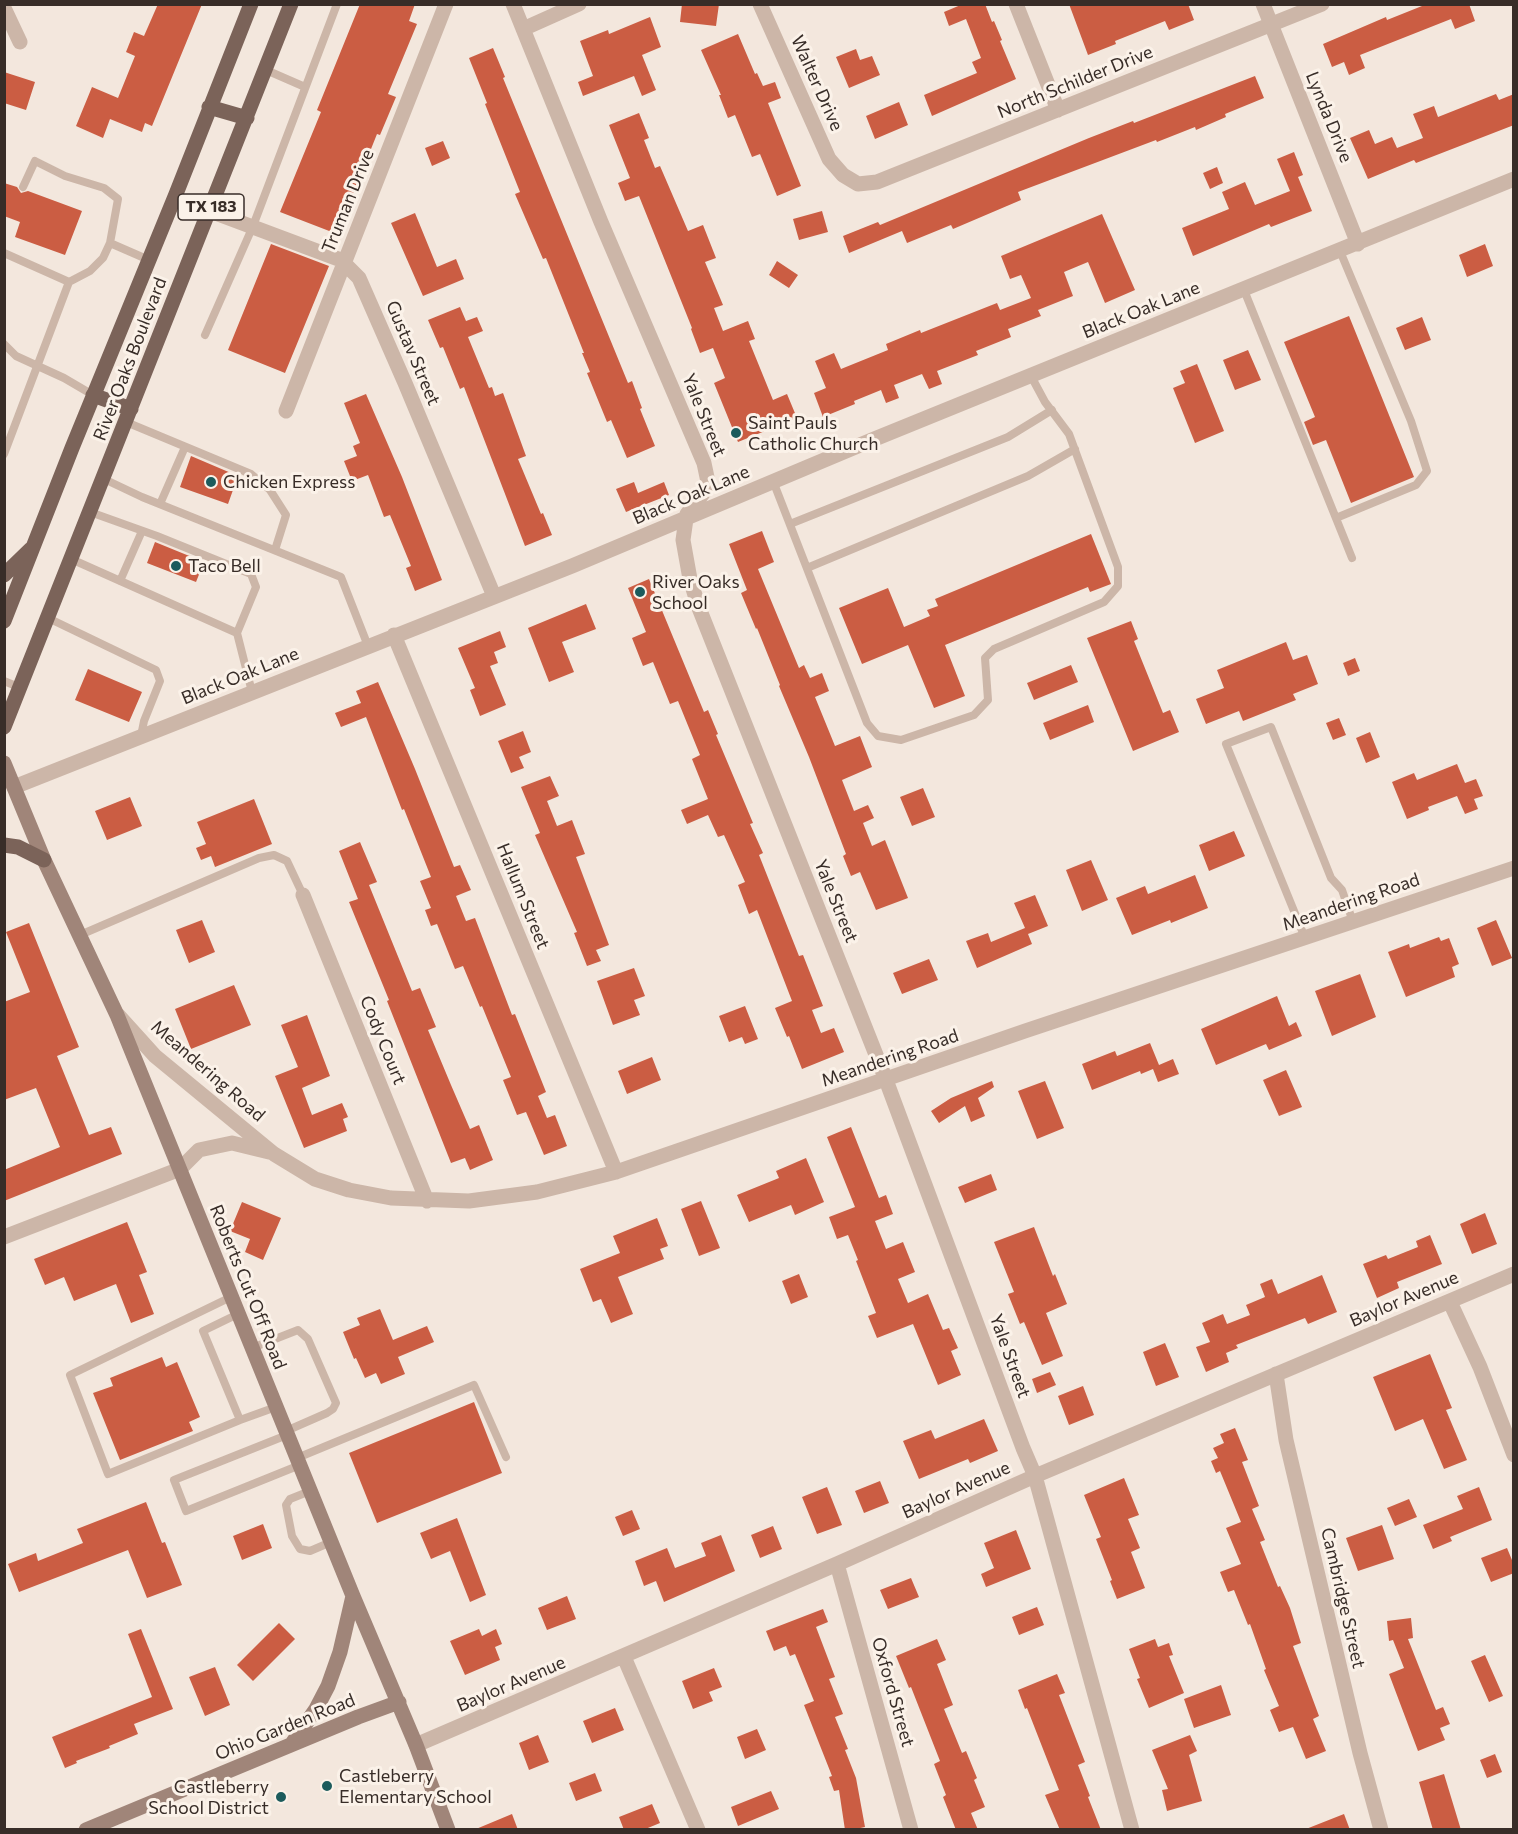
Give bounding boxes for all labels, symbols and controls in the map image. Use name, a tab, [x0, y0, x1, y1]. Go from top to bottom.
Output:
street label: Walter Drive	[786, 32, 848, 134]
street label: North Schilder Drive	[994, 41, 1156, 123]
street label: Lynda Drive	[1301, 68, 1357, 166]
street label: Truman Drive	[317, 146, 379, 256]
road number: TX 183	[178, 194, 244, 220]
street label: River Oaks Boulevard	[89, 274, 171, 444]
street label: Black Oak Lane	[1079, 277, 1203, 343]
street label: Gustav Street	[381, 297, 445, 409]
street label: Yale Street	[678, 370, 730, 460]
place label: Saint Pauls Catholic Church	[748, 412, 879, 454]
marker: Saint Pauls Catholic Church	[729, 426, 743, 440]
street label: Black Oak Lane	[629, 461, 753, 529]
place label: Chicken Express	[223, 471, 355, 493]
marker: Chicken Express	[204, 475, 218, 489]
place label: Taco Bell	[188, 555, 261, 577]
marker: Taco Bell	[169, 559, 183, 573]
place label: River Oaks School	[652, 571, 740, 614]
marker: River Oaks School	[633, 585, 647, 599]
street label: Black Oak Lane	[178, 643, 302, 709]
street label: Hallum Street	[492, 840, 554, 952]
street label: Yale Street	[810, 856, 862, 946]
street label: Meandering Road	[1280, 868, 1422, 936]
street label: Cody Court	[355, 992, 411, 1088]
street label: Meandering Road	[147, 1016, 269, 1126]
street label: Meandering Road	[819, 1024, 961, 1092]
street label: Roberts Cut Off Road	[205, 1201, 291, 1373]
street label: Baylor Avenue	[1346, 1266, 1462, 1332]
street label: Yale Street	[985, 1311, 1035, 1401]
street label: Baylor Avenue	[899, 1457, 1013, 1523]
street label: Cambridge Street	[1316, 1526, 1370, 1670]
street label: Oxford Street	[867, 1635, 919, 1749]
street label: Baylor Avenue	[453, 1651, 569, 1717]
street label: Ohio Garden Road	[212, 1689, 358, 1765]
place label: Castleberry Elementary School	[339, 1765, 492, 1808]
place label: Castleberry School District	[148, 1776, 269, 1818]
marker: Castleberry Elementary School	[320, 1779, 334, 1793]
marker: Castleberry School District	[274, 1790, 288, 1804]

